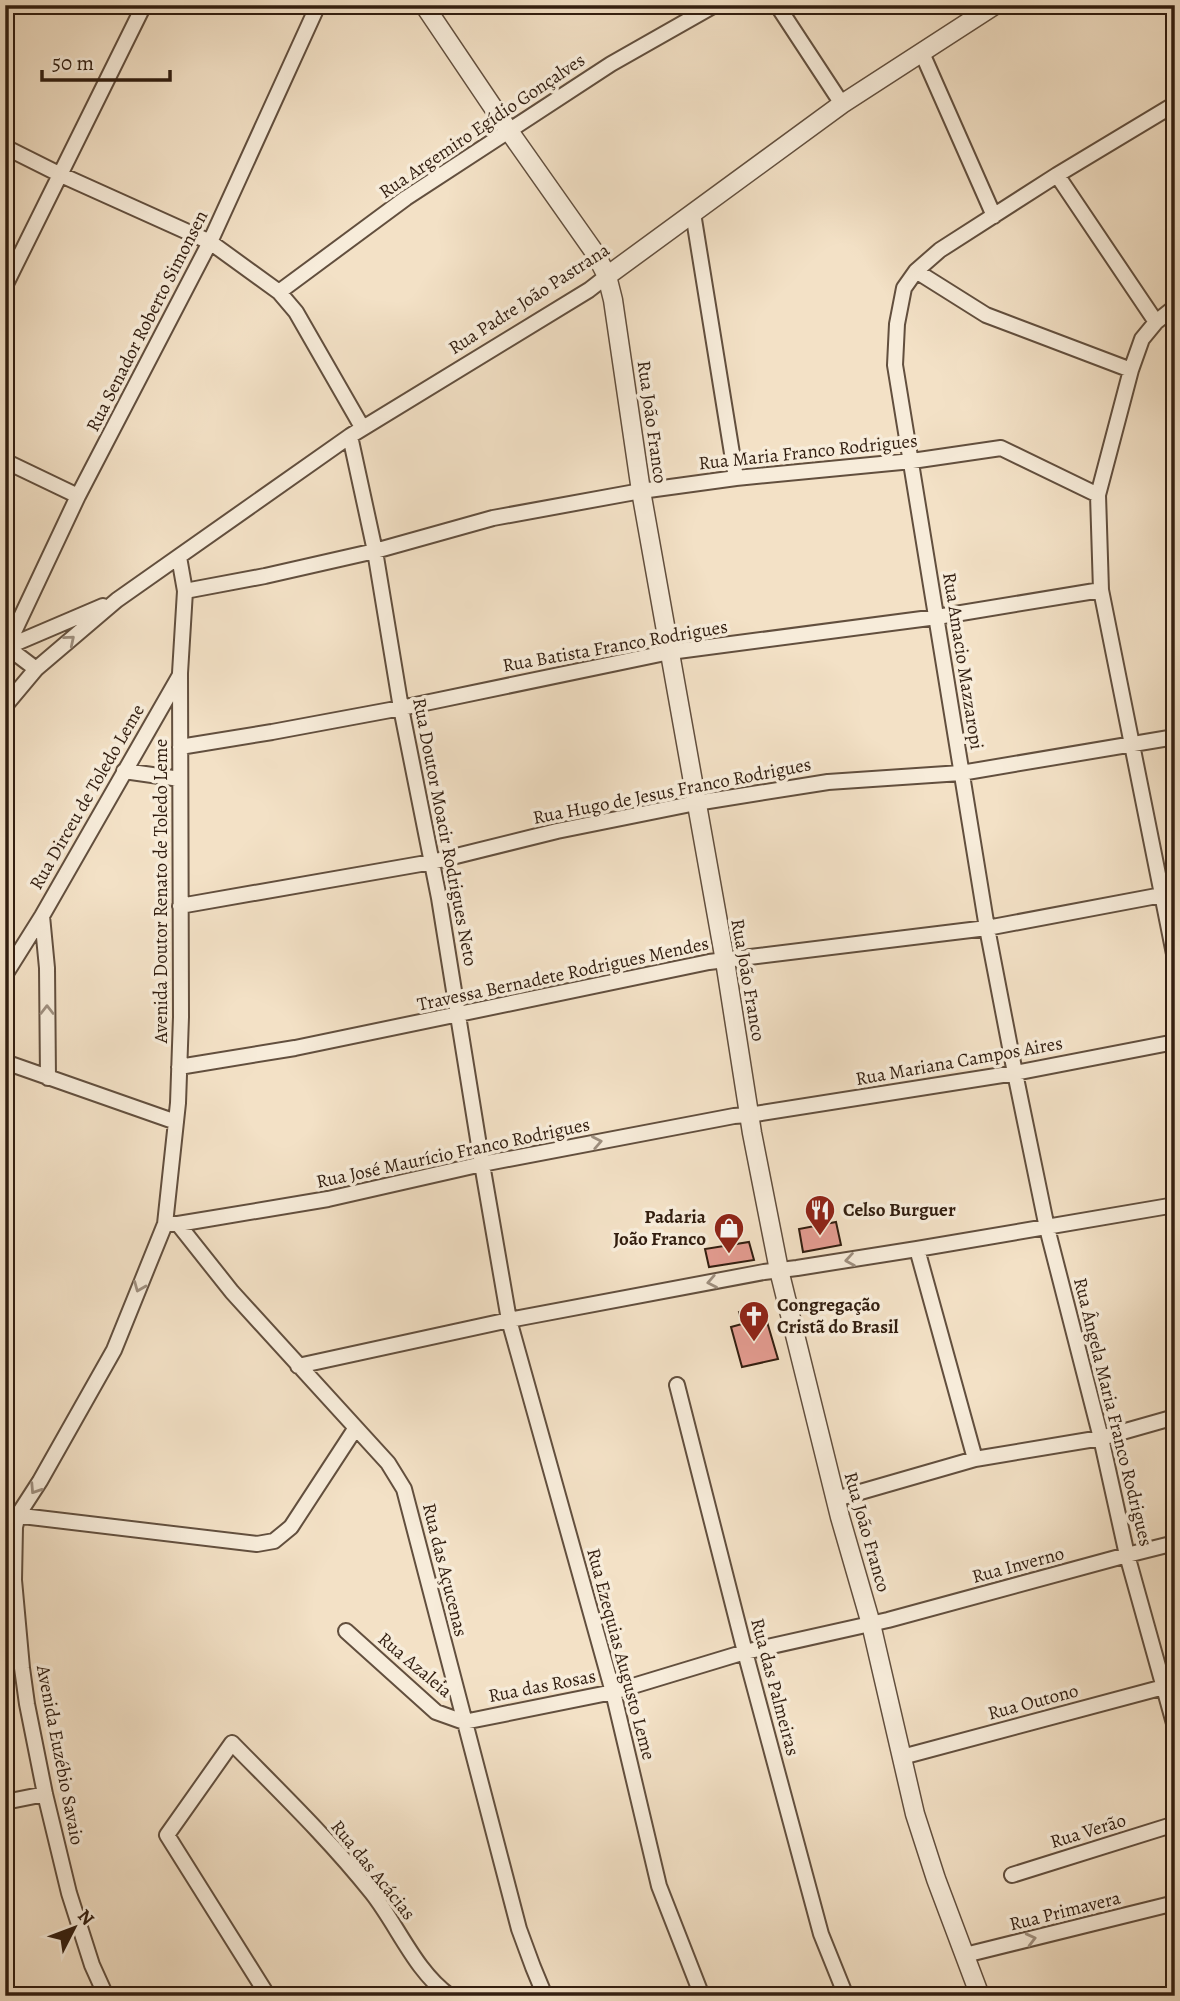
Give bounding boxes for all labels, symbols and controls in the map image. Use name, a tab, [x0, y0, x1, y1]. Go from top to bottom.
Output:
scale bar	[42, 38, 170, 82]
street label: Rua Argemiro Egídio Gonçalves	[374, 47, 590, 205]
text: 50 m	[52, 49, 94, 77]
street label: Rua Senador Roberto Simonsen	[80, 206, 214, 436]
street label: Rua Padre João Pastrana	[443, 237, 615, 361]
street label: Rua João Franco	[631, 359, 673, 485]
street label: Rua Maria Franco Rodrigues	[697, 428, 919, 476]
street label: Rua Amacio Mazzaropi	[936, 571, 990, 751]
street label: Rua Batista Franco Rodrigues	[500, 613, 730, 679]
one-way arrow	[61, 636, 74, 648]
street label: Rua Doutor Moacir Rodrigues Neto	[406, 696, 484, 968]
street label: Rua Dirceu de Toledo Leme	[23, 699, 151, 895]
street label: Avenida Doutor Renato de Toledo Leme	[148, 739, 174, 1044]
street label: Rua Hugo de Jesus Franco Rodrigues	[531, 751, 813, 831]
street label: Rua João Franco	[724, 917, 772, 1043]
street label: Travessa Bernadete Rodrigues Mendes	[415, 930, 711, 1018]
one-way arrow	[39, 1004, 55, 1014]
street label: Rua Mariana Campos Aires	[853, 1030, 1065, 1092]
street label: Rua José Maurício Franco Rodrigues	[314, 1111, 592, 1195]
one-way arrow	[591, 1135, 603, 1150]
restaurant icon: Celso Burguer	[803, 1193, 837, 1237]
place label: Celso Burguer	[843, 1197, 956, 1223]
place label: Padaria João Franco	[613, 1204, 707, 1252]
shop icon: Padaria João Franco	[712, 1211, 746, 1255]
one-way arrow	[844, 1252, 856, 1267]
one-way arrow	[706, 1274, 718, 1289]
street label: Rua Ângela Maria Franco Rodrigues	[1067, 1275, 1159, 1549]
one-way arrow	[134, 1281, 148, 1293]
place label: Congregação Cristã do Brasil	[777, 1292, 898, 1340]
church icon: Congregação Cristã do Brasil	[737, 1299, 771, 1343]
street label: Rua João Franco	[837, 1469, 897, 1595]
one-way arrow	[31, 1481, 43, 1494]
street label: Rua das Açucenas	[416, 1501, 474, 1639]
street label: Rua Inverno	[969, 1540, 1067, 1590]
street label: Rua Ezequias Augusto Leme	[580, 1545, 662, 1763]
street label: Rua das Palmeiras	[744, 1615, 806, 1759]
street label: Rua Azaleia	[372, 1626, 458, 1704]
street label: Avenida Euzébio Savaio	[30, 1662, 90, 1847]
street label: Rua das Rosas	[486, 1663, 598, 1709]
street label: Rua Outono	[985, 1677, 1081, 1727]
street label: Rua Verão	[1047, 1807, 1129, 1855]
street label: Rua das Acácias	[325, 1814, 421, 1926]
street label: Rua Primavera	[1007, 1885, 1123, 1937]
north arrow	[38, 1892, 108, 1962]
text: N	[72, 1903, 100, 1931]
one-way arrow	[1025, 1933, 1037, 1947]

